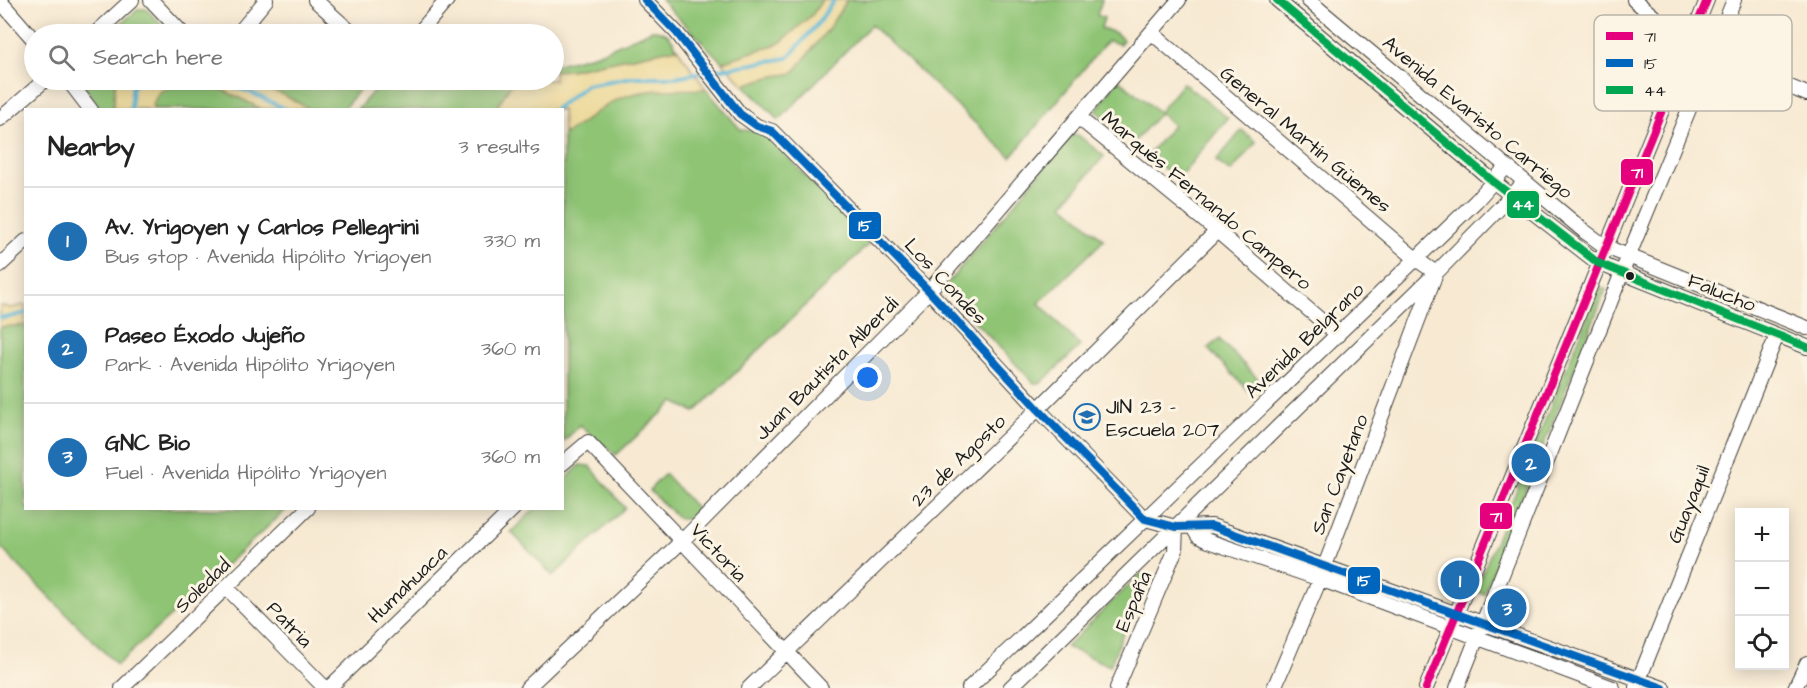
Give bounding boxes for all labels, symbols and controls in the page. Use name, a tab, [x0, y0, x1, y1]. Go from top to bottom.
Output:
legend	[1594, 15, 1792, 111]
search box	[24, 24, 564, 90]
text: 71	[1644, 26, 1656, 48]
street label: Avenida Evaristo Carriego	[1375, 30, 1579, 207]
icon: search	[45, 41, 78, 74]
text: Search here	[93, 42, 223, 73]
text: 15	[1644, 53, 1658, 75]
street label: General Martín Güemes	[1214, 60, 1397, 220]
text: 44	[1644, 80, 1666, 102]
street label: Marqués Fernando Campero	[1095, 104, 1317, 297]
text: Nearby	[48, 129, 135, 165]
text: 3 results	[458, 133, 540, 161]
line badge: 71	[1620, 158, 1654, 186]
text: 71	[1630, 162, 1644, 184]
line badge: 44	[1506, 190, 1540, 219]
text: 44	[1512, 194, 1534, 216]
line badge: 15	[848, 211, 882, 240]
text: Av. Yrigoyen y Carlos Pellegrini	[105, 212, 419, 243]
text: 15	[858, 215, 872, 237]
text: 1	[66, 227, 69, 255]
text: 330 m	[483, 227, 540, 255]
street label: Los Condes	[898, 232, 993, 331]
text: Bus stop · Avenida Hipólito Yrigoyen	[105, 243, 431, 271]
street label: Falucho	[1683, 267, 1760, 319]
unlabelled marker	[1624, 270, 1636, 282]
street label: Avenida Belgrano	[1239, 276, 1371, 406]
street label: Juan Bautista Alberdi	[748, 290, 905, 447]
text: Paseo Éxodo Jujeño	[105, 320, 305, 351]
text: 2	[62, 335, 73, 363]
text: 360 m	[481, 335, 540, 363]
text: Park · Avenida Hipólito Yrigoyen	[105, 351, 395, 379]
your location	[853, 363, 882, 392]
place label: JIN 23 - Escuela 207	[1106, 393, 1219, 444]
school or university icon: JIN 23 - Escuela 207	[1072, 402, 1102, 432]
street label: 23 de Agosto	[905, 408, 1013, 514]
street label: San Cayetano	[1304, 410, 1377, 539]
text: GNC Bio	[105, 428, 190, 459]
pin: 2	[1512, 440, 1550, 486]
text: 3	[62, 443, 73, 471]
text: 360 m	[481, 443, 540, 471]
text: Fuel · Avenida Hipólito Yrigoyen	[105, 459, 386, 487]
street label: Guayaquil	[1661, 461, 1718, 548]
line badge: 71	[1479, 502, 1513, 530]
text: 71	[1489, 506, 1503, 528]
map controls	[1735, 508, 1789, 670]
button: +	[1735, 508, 1789, 562]
street label: Victoria	[684, 517, 753, 588]
street label: Humahuaca	[362, 540, 454, 630]
street label: Soledad	[168, 552, 237, 620]
pin: 1	[1440, 558, 1480, 602]
button: −	[1735, 562, 1789, 616]
line badge: 15	[1347, 566, 1381, 595]
street label: España	[1109, 567, 1159, 636]
text: 15	[1357, 570, 1371, 592]
pin: 3	[1488, 586, 1526, 630]
street label: Patria	[260, 595, 319, 654]
button: locate	[1735, 616, 1789, 670]

